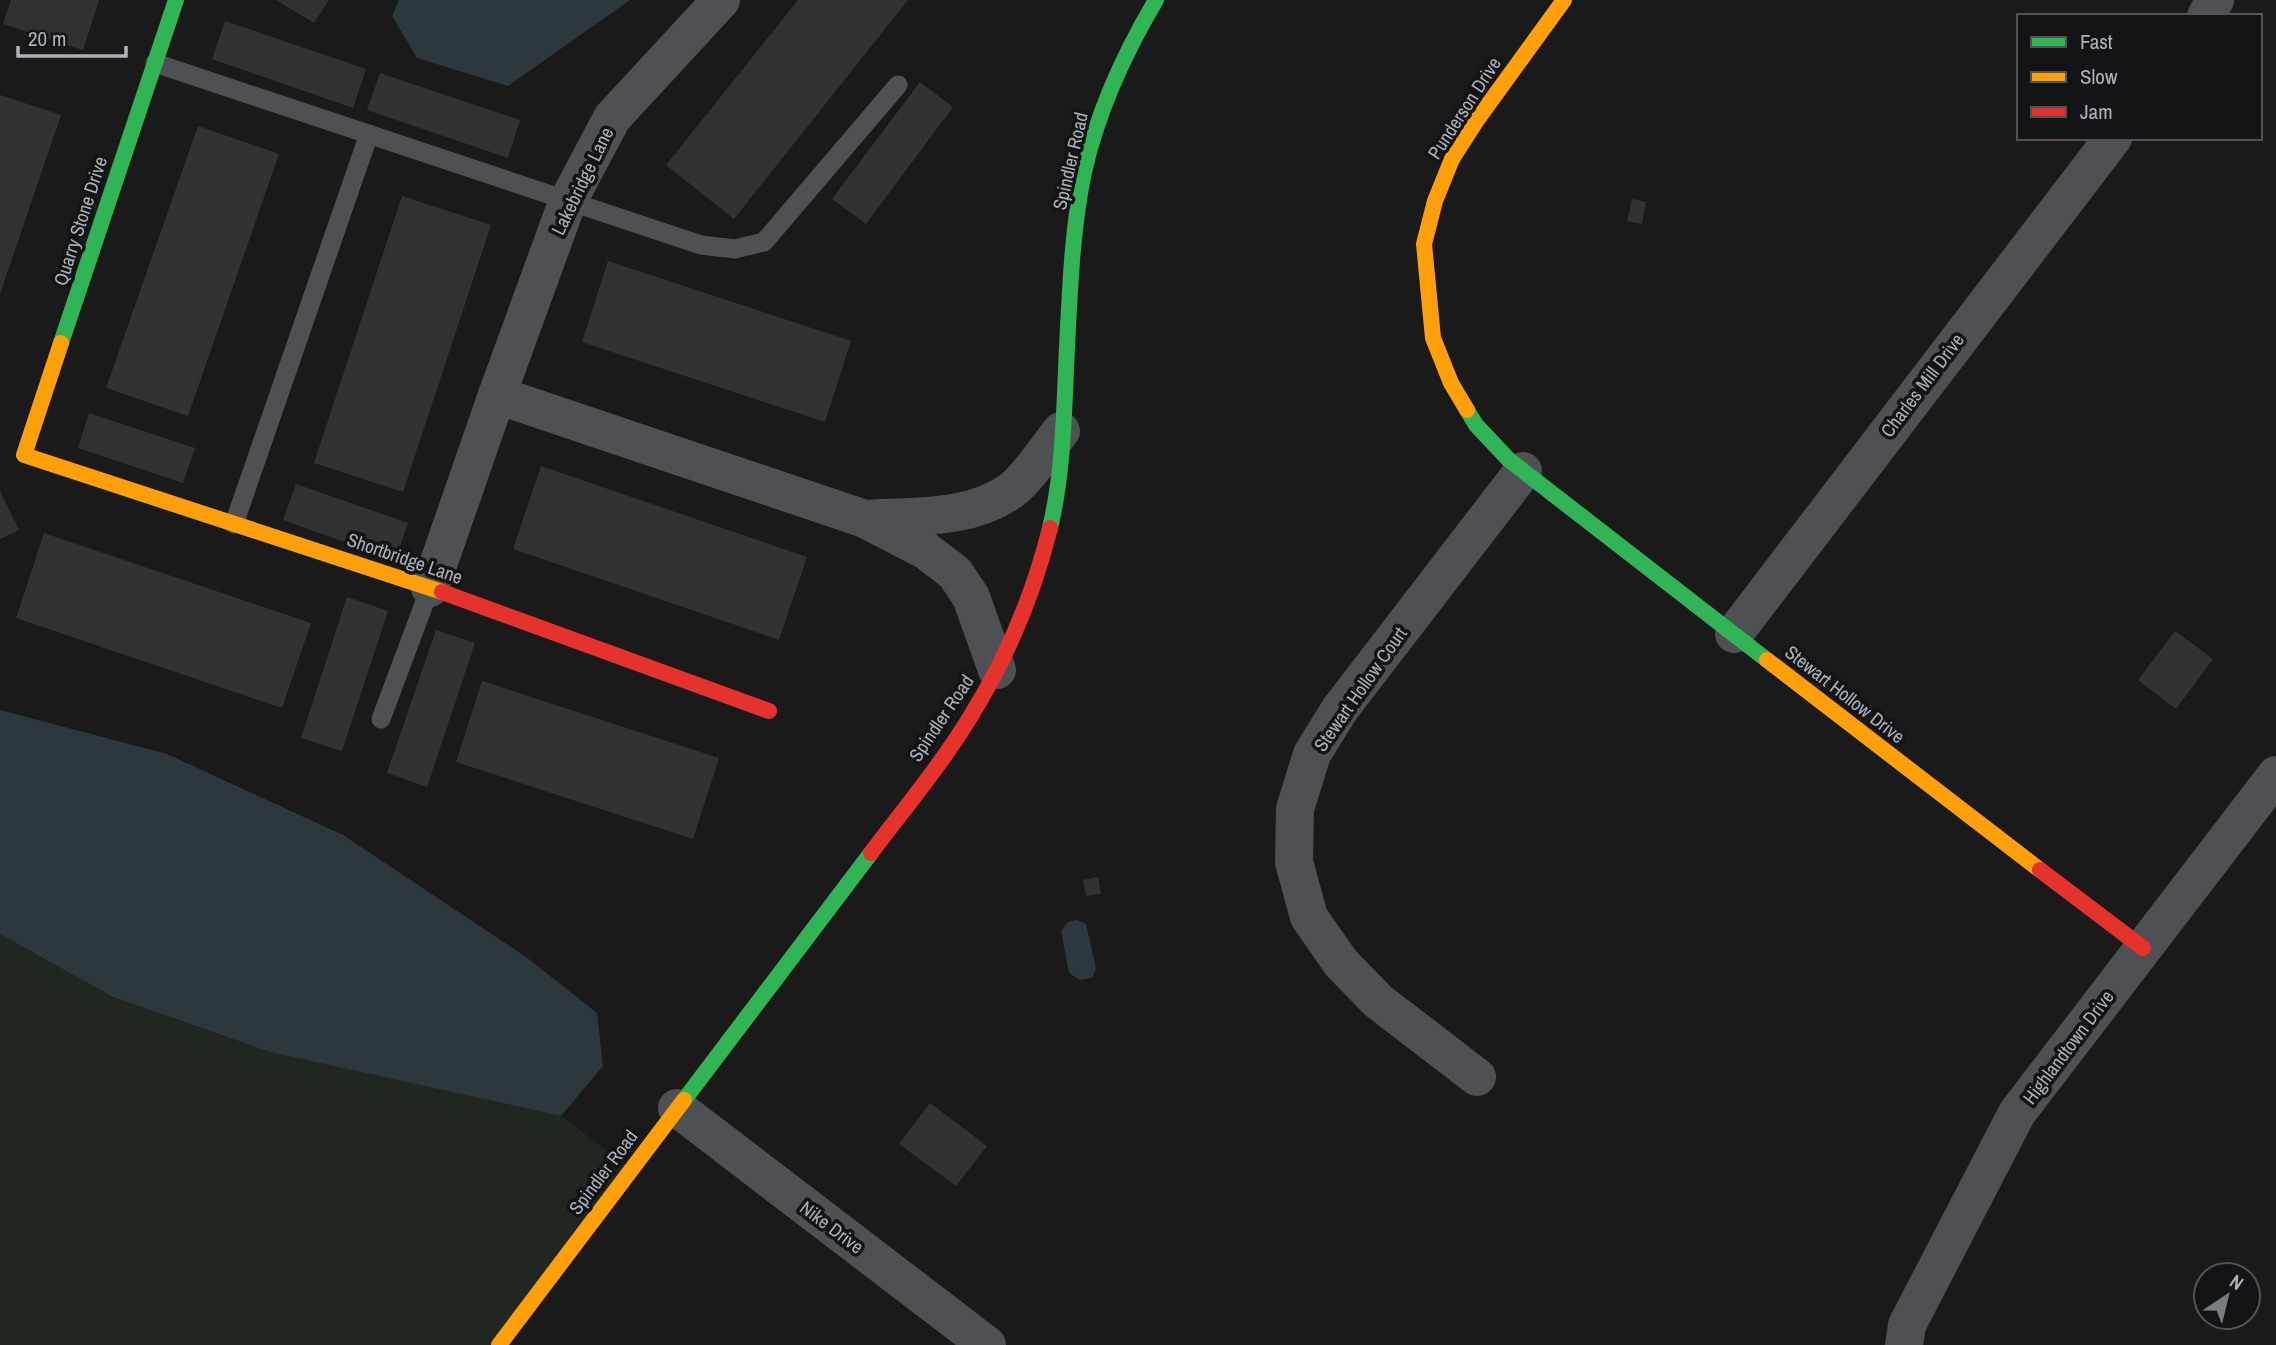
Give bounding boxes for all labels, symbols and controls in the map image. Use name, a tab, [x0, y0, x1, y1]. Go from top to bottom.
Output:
scale bar	[18, 14, 126, 58]
legend	[2017, 14, 2262, 140]
text: 20 m	[28, 24, 66, 53]
text: Fast	[2080, 27, 2113, 56]
street label: Punderson Drive	[1421, 52, 1507, 164]
text: Slow	[2080, 62, 2118, 91]
text: Jam	[2080, 97, 2113, 126]
street label: Spindler Road	[1046, 110, 1094, 212]
street label: Lakebridge Lane	[545, 123, 619, 239]
street label: Quarry Stone Drive	[47, 153, 113, 289]
street label: Charles Mill Drive	[1874, 328, 1970, 442]
street label: Shortbridge Lane	[344, 526, 466, 590]
street label: Stewart Hollow Court	[1307, 621, 1413, 756]
street label: Stewart Hollow Drive	[1780, 639, 1910, 749]
street label: Spindler Road	[902, 669, 980, 767]
street label: Highlandtown Drive	[2016, 985, 2120, 1109]
street label: Spindler Road	[563, 1124, 643, 1220]
street label: Nike Drive	[795, 1194, 869, 1260]
north arrow	[2192, 1261, 2262, 1331]
text: N	[2225, 1268, 2249, 1296]

